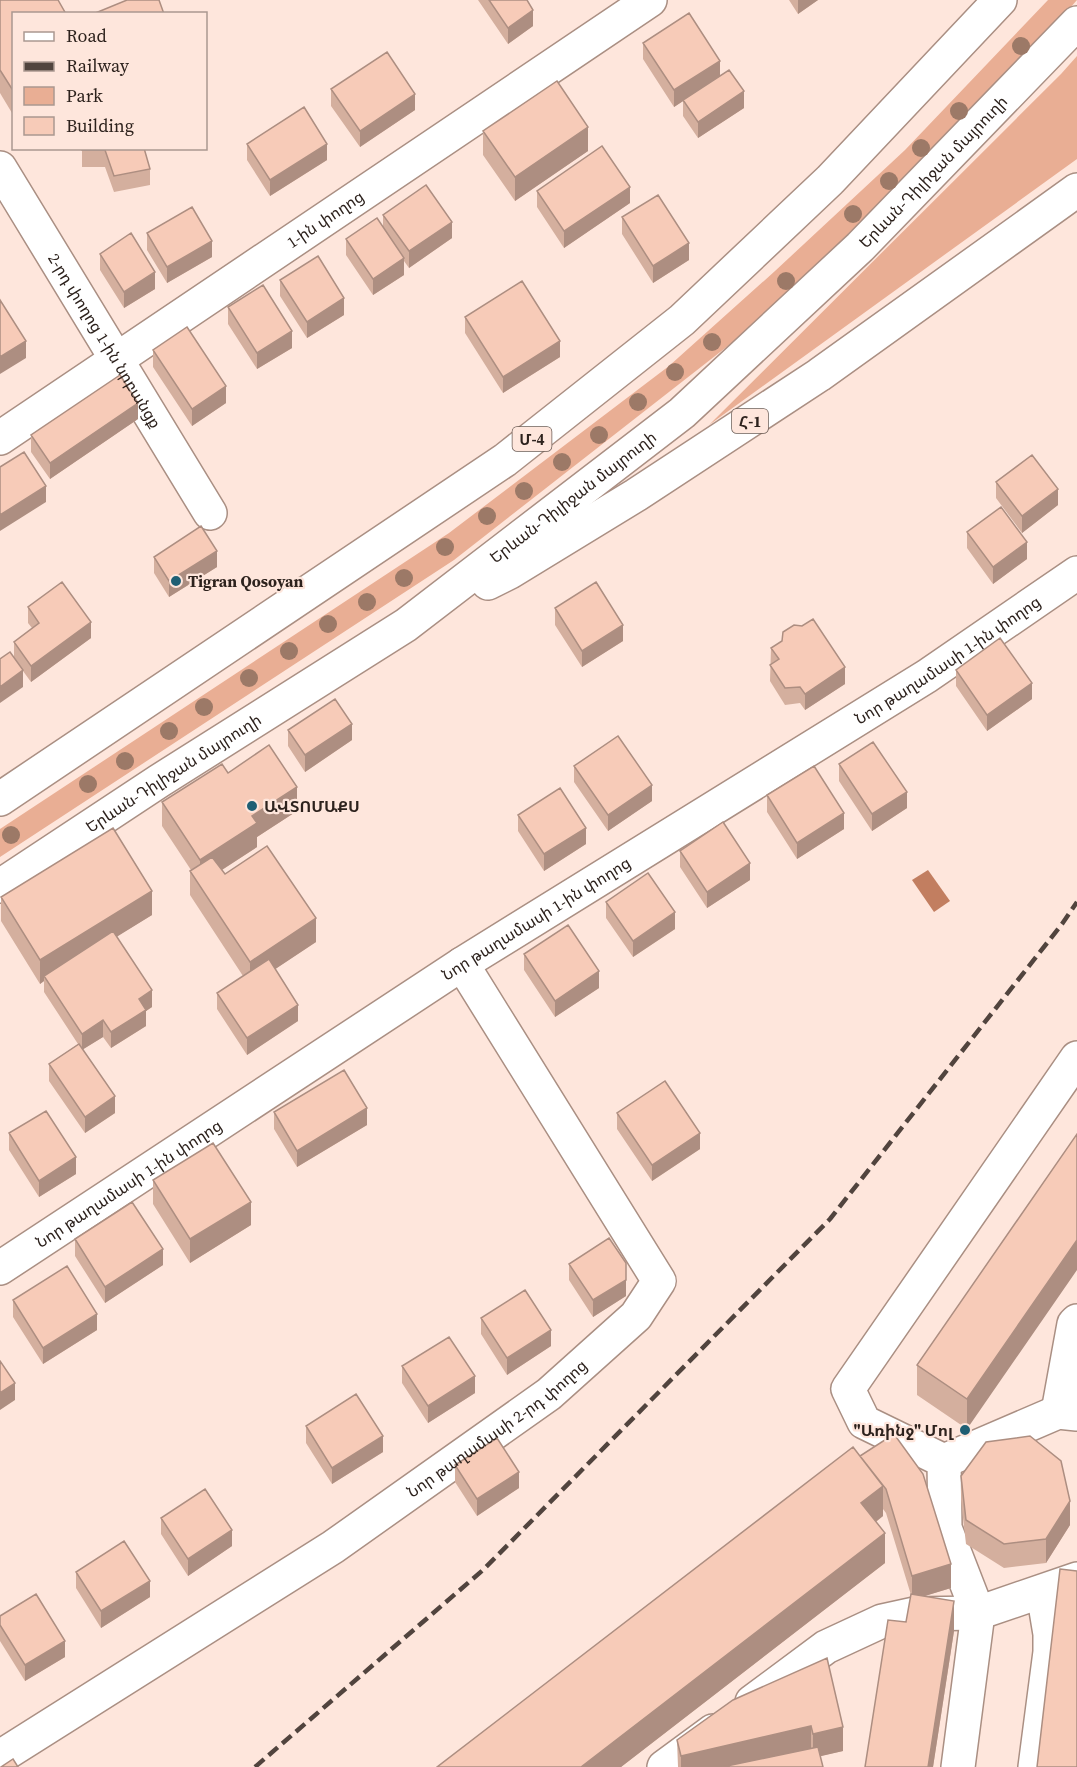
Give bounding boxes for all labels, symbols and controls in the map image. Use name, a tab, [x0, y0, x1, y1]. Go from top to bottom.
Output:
legend	[12, 12, 207, 150]
text: Road	[66, 23, 107, 48]
text: Railway	[66, 53, 130, 78]
text: Park	[66, 83, 103, 108]
street label: Երևան-Դիլիջան մայրուղի	[854, 90, 1012, 253]
text: Building	[66, 113, 134, 138]
street label: 1-ին փողոց	[282, 185, 368, 253]
street label: 2-րդ փողոց 1-ին նրբանցք	[43, 249, 167, 432]
road number: Հ-1	[732, 409, 768, 433]
street label: Երևան-Դիլիջան մայրուղի	[485, 426, 661, 568]
road number: Մ-4	[512, 427, 552, 451]
place label: Tigran Qosoyan	[188, 570, 303, 592]
marker: Tigran Qosoyan	[169, 574, 183, 588]
street label: Նոր թաղամասի 1-ին փողոց	[850, 590, 1045, 729]
street label: Երևան-Դիլիջան մայրուղի	[81, 708, 265, 838]
place label: ԱՎՏՈՄԱՔՍ	[264, 795, 360, 817]
marker: ԱՎՏՈՄԱՔՍ	[245, 799, 259, 813]
street label: Նոր թաղամասի 1-ին փողոց	[437, 851, 635, 985]
street label: Նոր թաղամասի 1-ին փողոց	[31, 1114, 226, 1253]
street label: Նոր թաղամասի 2-րդ փողոց	[402, 1354, 592, 1502]
place label: "Առինջ" Մոլ	[854, 1419, 954, 1441]
marker: "Առինջ" Մոլ	[958, 1423, 972, 1437]

